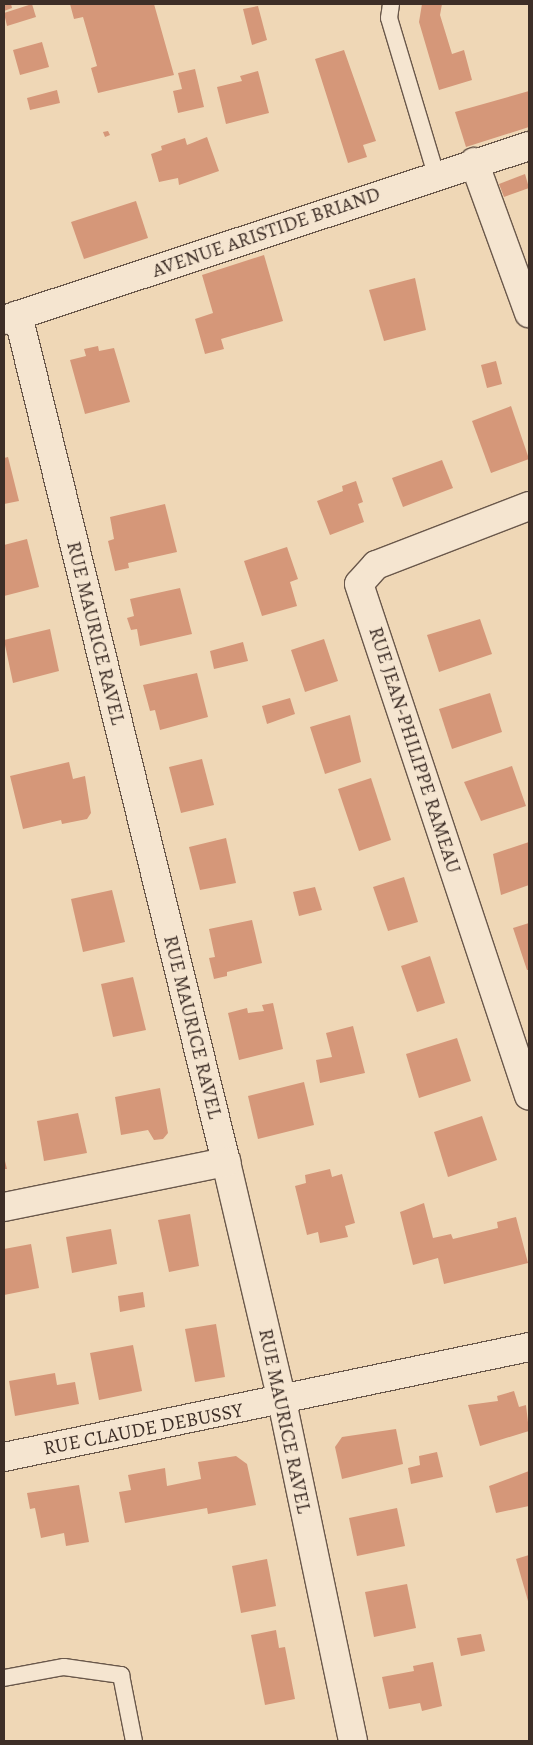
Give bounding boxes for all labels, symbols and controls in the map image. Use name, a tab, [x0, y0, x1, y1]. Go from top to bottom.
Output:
street label: AVENUE ARISTIDE BRIAND	[149, 182, 383, 282]
street label: RUE MAURICE RAVEL	[62, 539, 130, 727]
street label: RUE JEAN-PHILIPPE RAMEAU	[364, 624, 466, 876]
street label: RUE MAURICE RAVEL	[159, 933, 227, 1121]
street label: RUE MAURICE RAVEL	[254, 1326, 316, 1516]
street label: RUE CLAUDE DEBUSSY	[41, 1398, 245, 1460]

